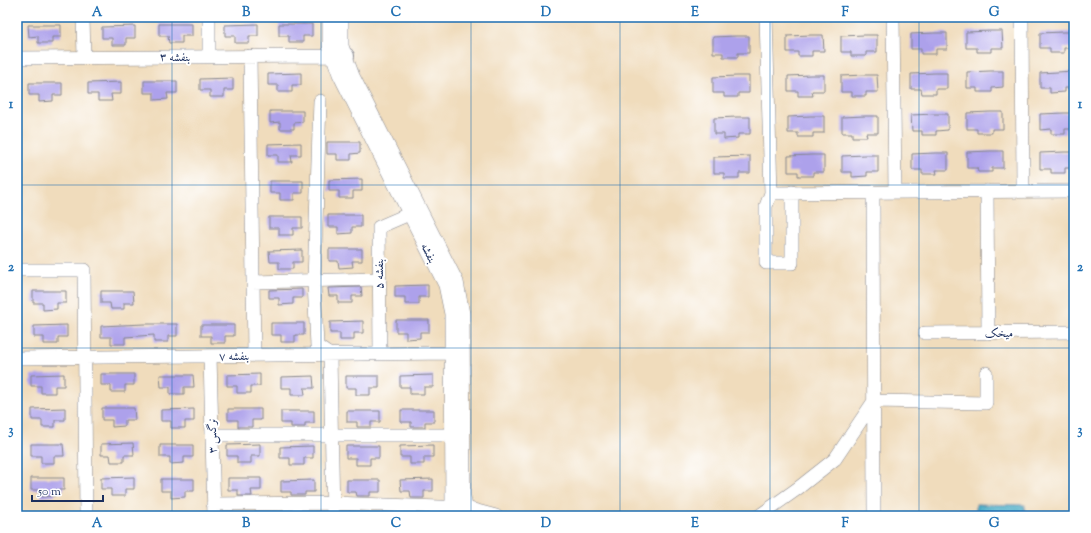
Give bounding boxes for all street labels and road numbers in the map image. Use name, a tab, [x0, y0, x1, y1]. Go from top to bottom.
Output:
street label: بنفشه ۳	[160, 49, 190, 67]
street label: بنفشه	[415, 240, 441, 267]
street label: بنفشه ۵	[371, 259, 389, 289]
street label: میخک	[985, 325, 1013, 343]
street label: بنفشه ۷	[219, 348, 249, 366]
street label: نرگس ۳	[204, 418, 222, 454]

